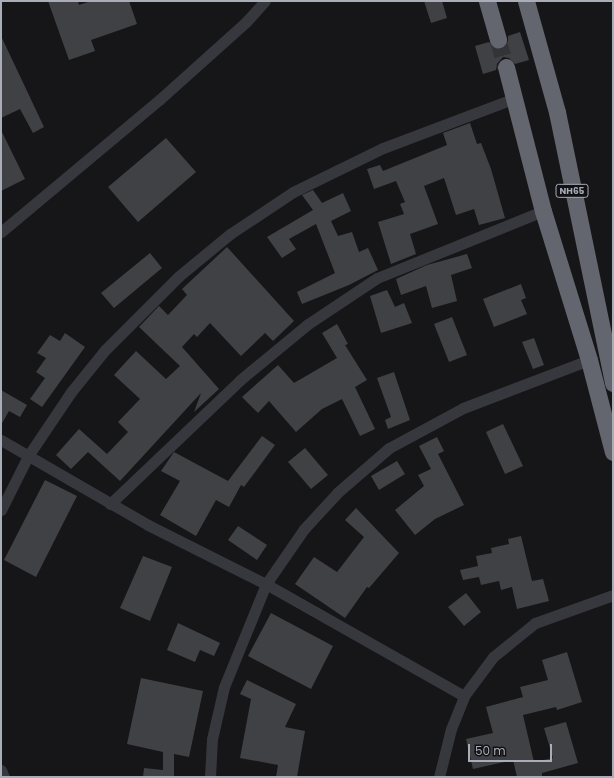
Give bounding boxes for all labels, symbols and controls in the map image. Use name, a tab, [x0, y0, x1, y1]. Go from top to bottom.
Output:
road number: NH65	[555, 184, 589, 198]
scale bar	[470, 736, 554, 762]
text: 50 m	[475, 742, 506, 759]

